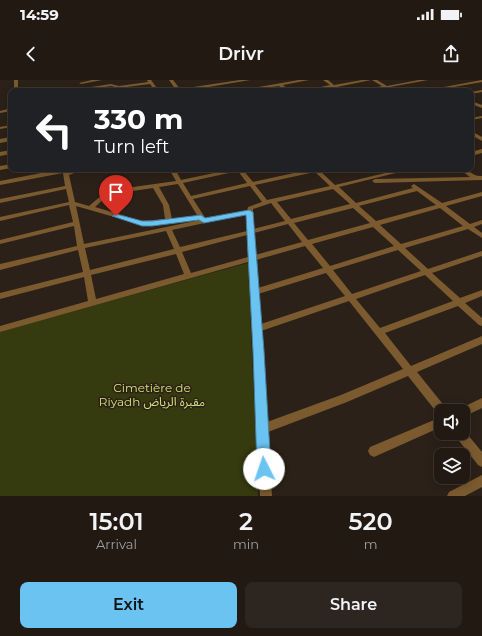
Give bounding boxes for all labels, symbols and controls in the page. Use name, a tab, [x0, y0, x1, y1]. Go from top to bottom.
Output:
text: 14:59	[20, 5, 59, 24]
icon: back	[20, 43, 42, 65]
text: Drivr	[218, 43, 264, 65]
icon: share	[440, 43, 462, 65]
text: 330 m	[94, 102, 183, 136]
icon: left	[28, 104, 80, 156]
text: Turn left	[94, 136, 169, 158]
pin	[99, 175, 133, 216]
icon: arrive	[105, 181, 127, 203]
park label: Cimetière de Riyadh مقبرة الرياض	[99, 380, 205, 409]
map controls	[434, 404, 470, 484]
button: sound	[434, 404, 470, 440]
position arrow	[243, 448, 285, 490]
button: layers	[434, 448, 470, 484]
text: 15:01	[89, 507, 144, 536]
text: 2	[239, 507, 253, 536]
text: 520	[349, 507, 393, 536]
text: Arrival	[96, 536, 137, 552]
text: min	[233, 536, 259, 552]
text: m	[364, 536, 377, 552]
button: Exit	[20, 582, 237, 628]
button: Share	[245, 582, 462, 628]

